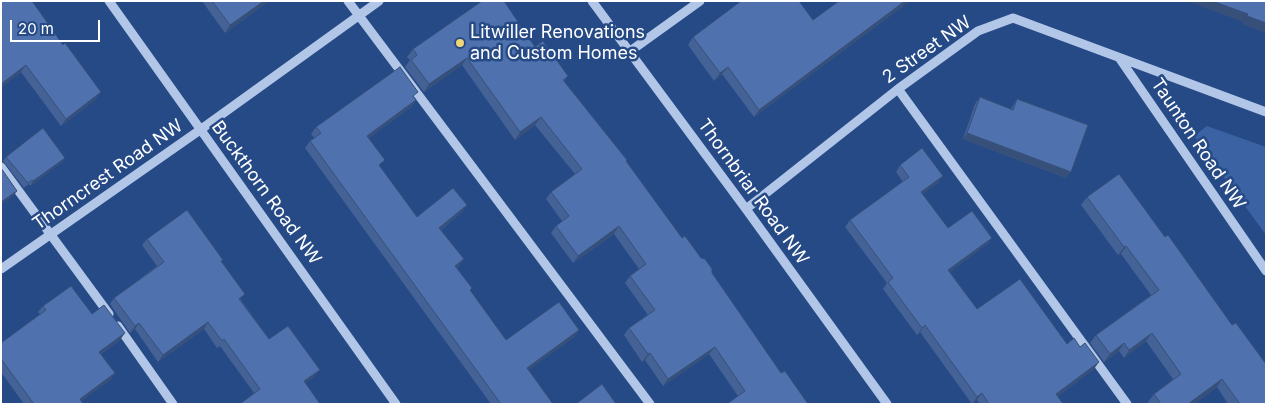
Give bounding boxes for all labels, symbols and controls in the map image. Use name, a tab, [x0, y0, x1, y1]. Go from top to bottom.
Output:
scale bar	[12, 10, 102, 42]
street label: 2 Street NW	[879, 12, 975, 88]
text: 20 m	[18, 19, 54, 38]
place label: Litwiller Renovations and Custom Homes	[470, 22, 645, 64]
marker: Litwiller Renovations and Custom Homes	[454, 37, 466, 49]
street label: Taunton Road NW	[1146, 74, 1250, 214]
street label: Thorncrest Road NW	[29, 115, 187, 235]
street label: Thornbriar Road NW	[693, 115, 813, 269]
street label: Buckthorn Road NW	[207, 117, 325, 269]

